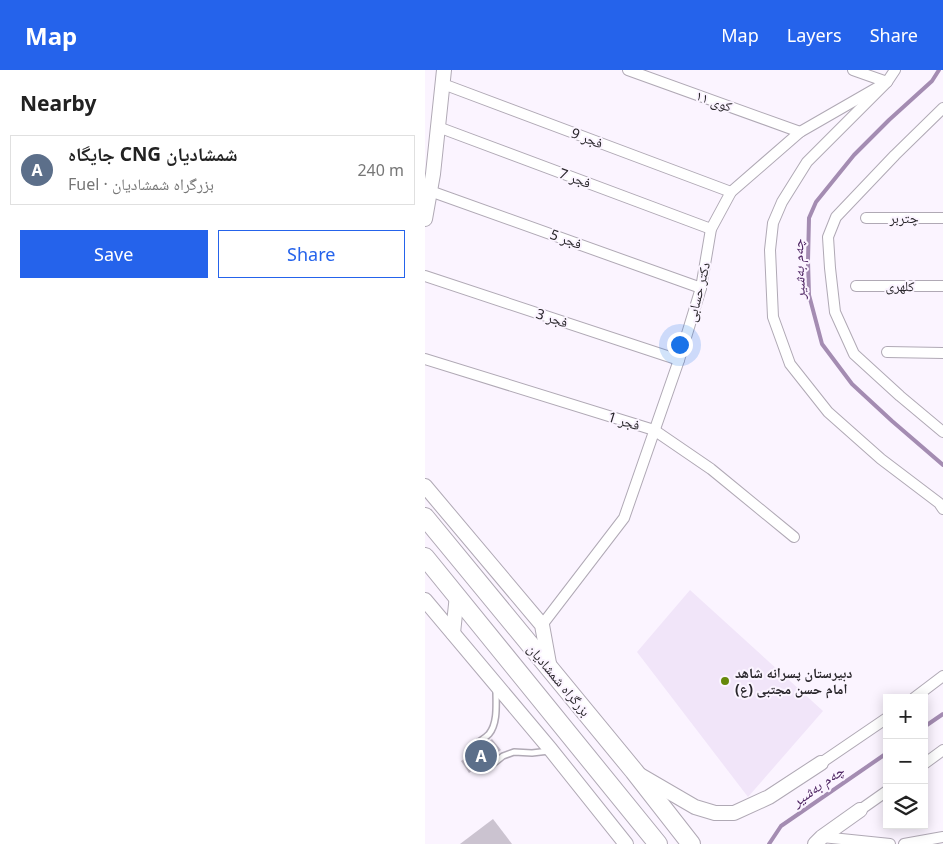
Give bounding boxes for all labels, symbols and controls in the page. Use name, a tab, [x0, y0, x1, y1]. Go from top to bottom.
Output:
text: Map	[25, 19, 77, 52]
text: Map	[721, 23, 759, 47]
text: Layers	[787, 23, 842, 47]
text: Share	[870, 23, 918, 47]
street label: کوی ۱۱	[693, 85, 735, 116]
text: Nearby	[20, 89, 96, 117]
street label: فجر 9	[569, 123, 606, 152]
text: جایگاه CNG شمشادیان	[68, 141, 238, 167]
text: A	[31, 159, 43, 181]
text: 240 m	[357, 159, 404, 181]
street label: فجر 7	[557, 163, 594, 192]
text: Fuel · بزرگراه شمشادیان	[68, 173, 214, 195]
street label: چتربر	[888, 208, 919, 227]
street label: فجر 5	[548, 224, 585, 253]
button: Save	[20, 230, 208, 278]
button: Share	[218, 230, 405, 278]
water label: چەم بەشیر	[787, 238, 810, 300]
street label: دکتر حسابی	[681, 260, 714, 324]
street label: کلهری	[885, 276, 915, 295]
street label: فجر 3	[534, 303, 571, 332]
your location	[667, 332, 693, 358]
street label: فجر 1	[606, 407, 643, 434]
street label: بزرگراه شمشادیان	[523, 639, 595, 720]
place label: دبیرستان پسرانه شاهد امام حسن مجتبی (ع)	[735, 663, 852, 699]
marker: دبیرستان پسرانه شاهد امام حسن مجتبی (ع)	[719, 675, 731, 687]
map controls	[883, 694, 928, 829]
button: +	[883, 694, 928, 739]
pin: A	[465, 737, 497, 775]
button: −	[883, 739, 928, 784]
water label: چەم بەشیر	[786, 760, 849, 812]
button: layers	[883, 784, 928, 829]

